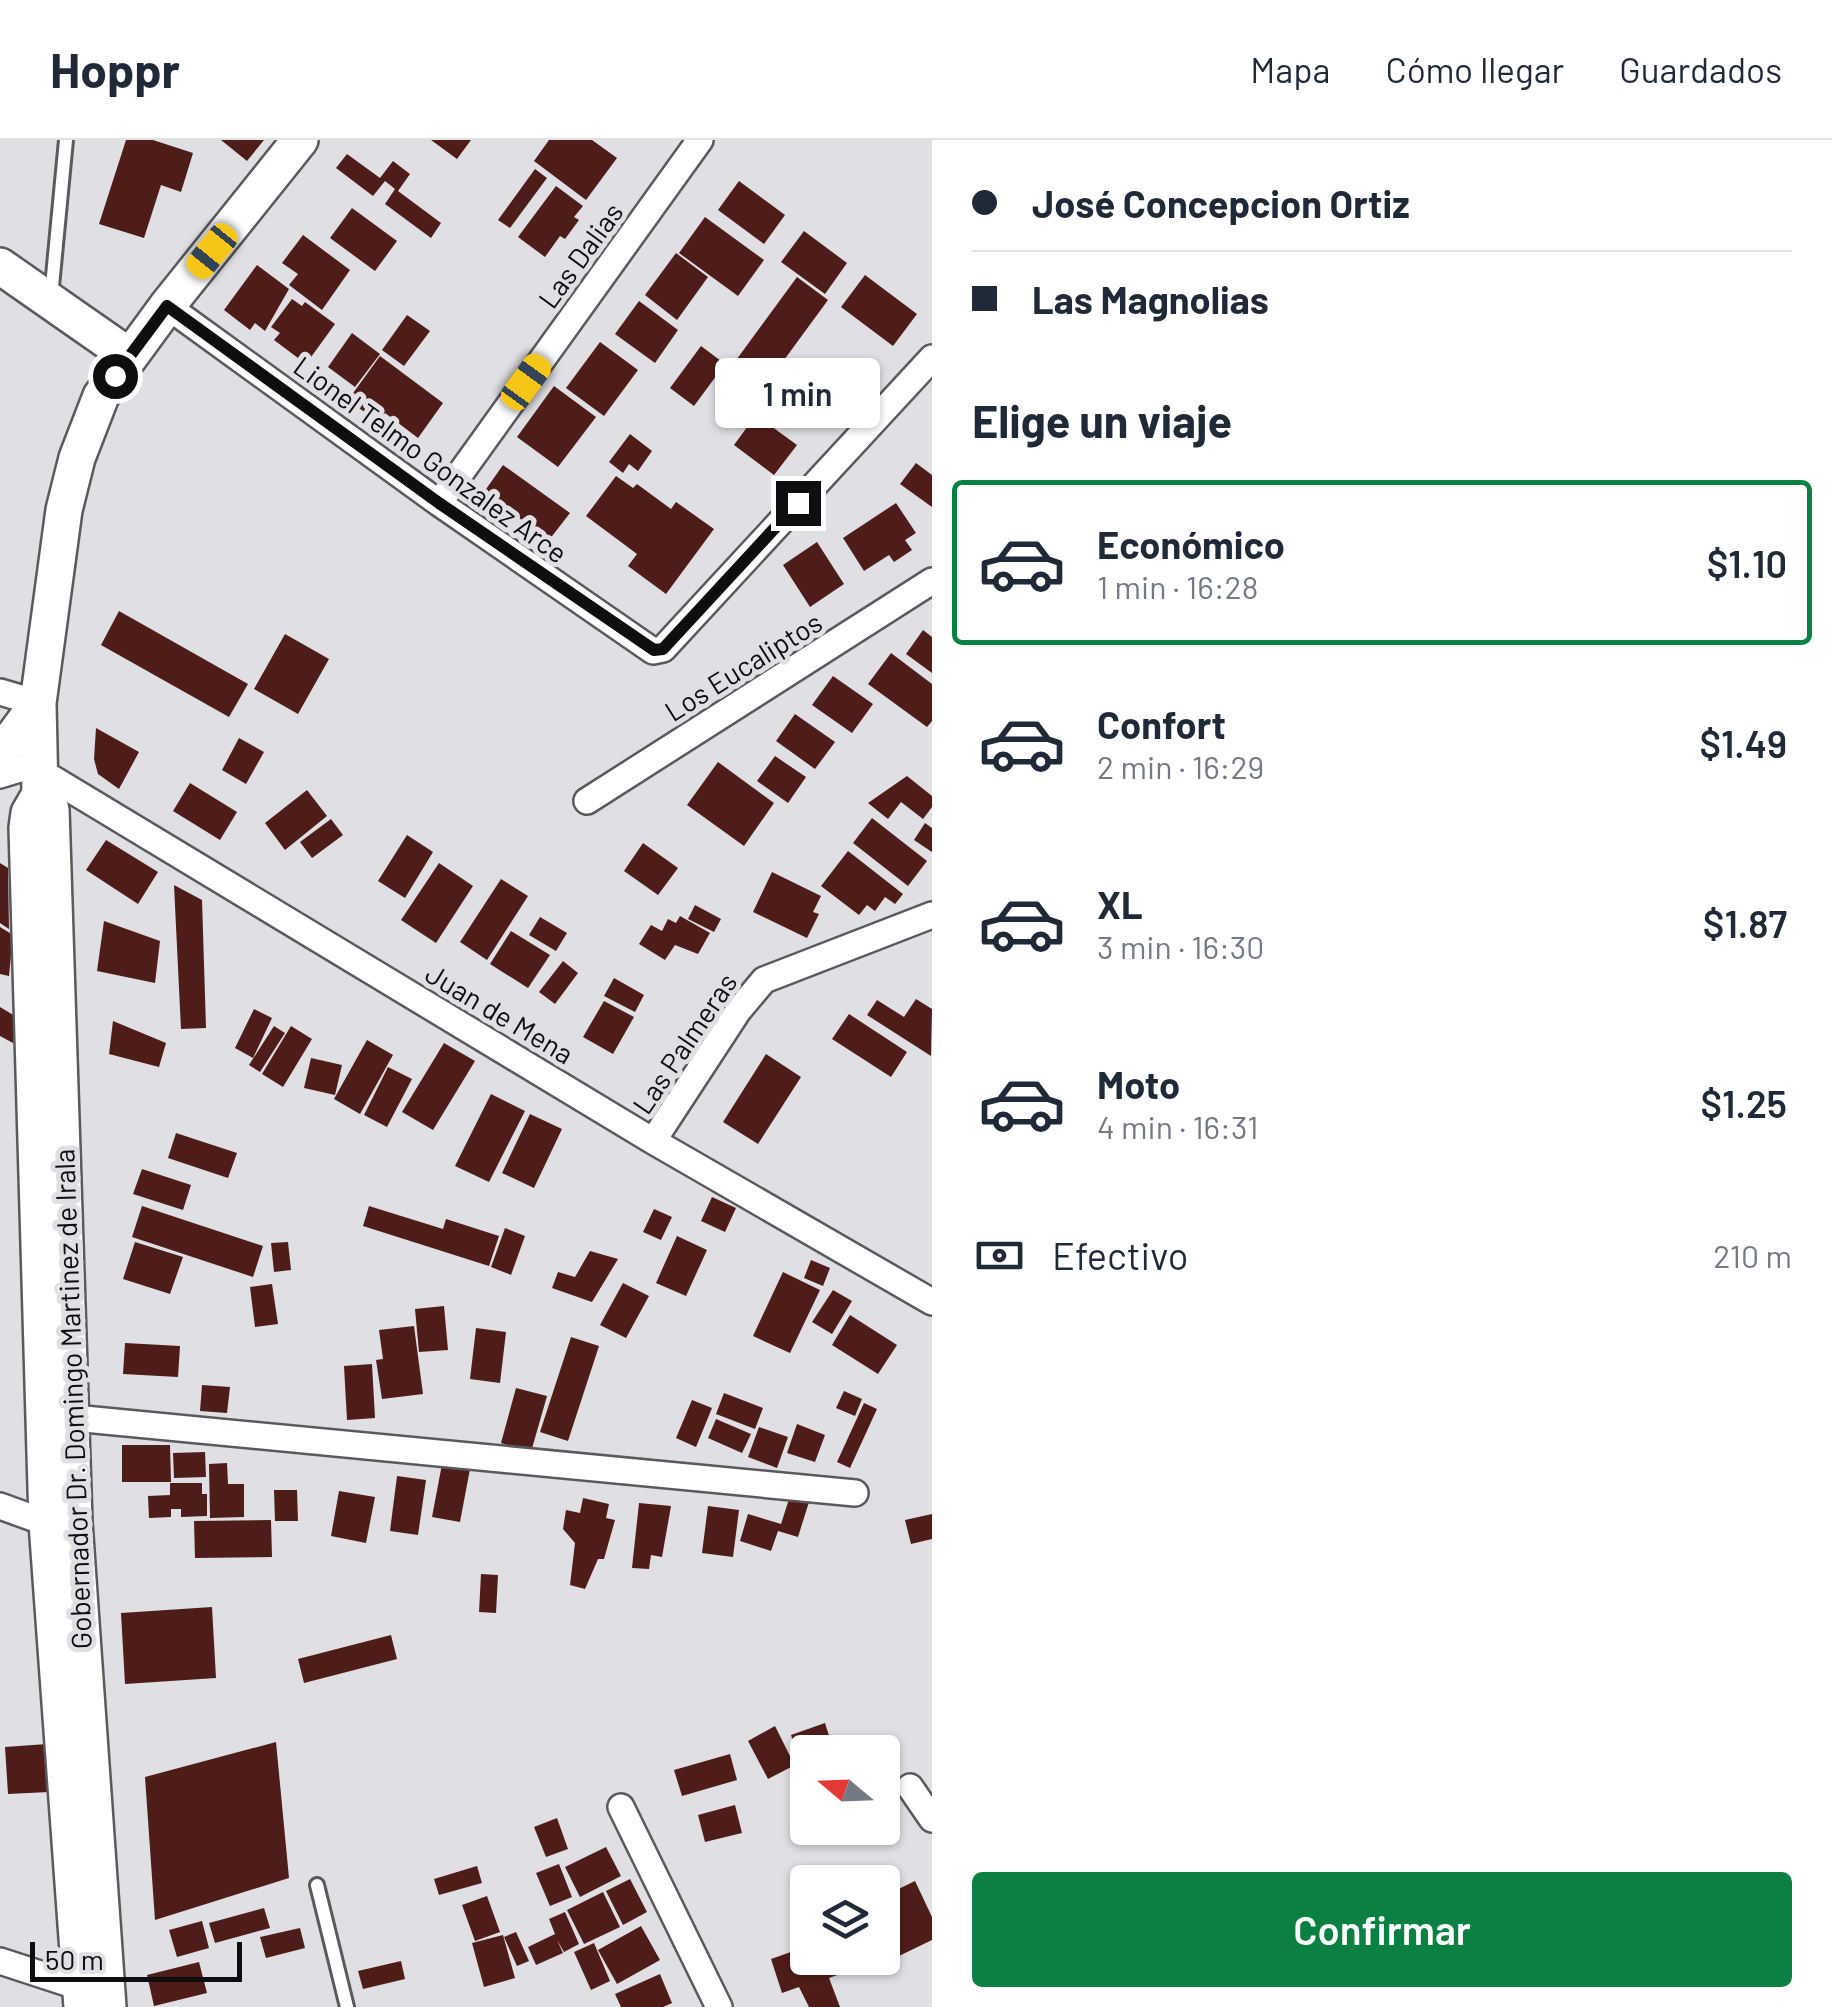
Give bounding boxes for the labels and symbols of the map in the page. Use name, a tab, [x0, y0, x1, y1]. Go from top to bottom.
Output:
street label: Las Dalias	[530, 196, 630, 314]
car	[181, 218, 243, 284]
street label: Lionel Telmo Gonzalez Arce	[288, 348, 574, 570]
car	[496, 349, 556, 415]
route start	[93, 354, 138, 399]
callout: 1 min	[716, 358, 880, 428]
route end	[776, 481, 821, 526]
street label: Los Eucaliptos	[658, 604, 828, 728]
street label: Juan de Mena	[420, 956, 580, 1070]
street label: Las Palmeras	[625, 966, 743, 1120]
street label: Gobernador Dr. Domingo Martinez de Irala	[46, 1148, 98, 1650]
north arrow	[790, 1735, 900, 1845]
scale bar	[30, 1937, 242, 1982]

